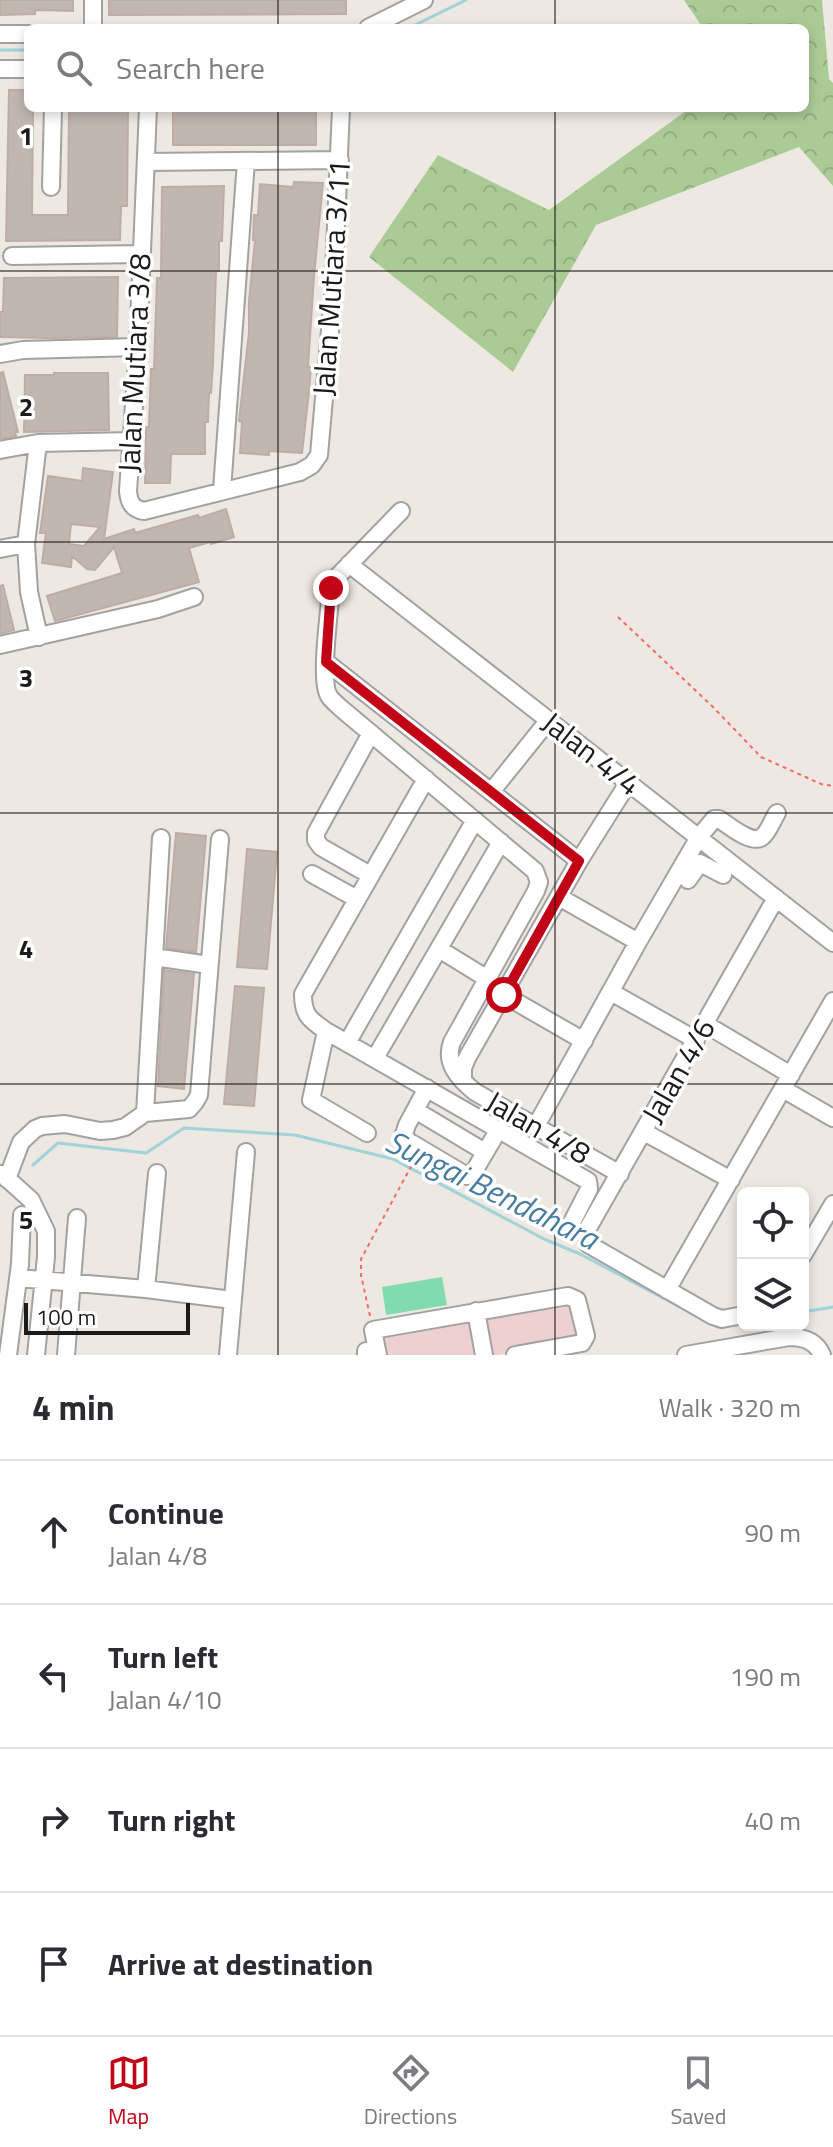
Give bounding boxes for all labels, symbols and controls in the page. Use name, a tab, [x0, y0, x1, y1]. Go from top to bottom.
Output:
search box	[24, 24, 809, 112]
text: Search here	[116, 45, 265, 91]
icon: search	[52, 46, 96, 90]
text: 1	[19, 116, 33, 155]
street label: Jalan Mutiara 3/11	[300, 158, 362, 397]
street label: Jalan Mutiara 3/8	[105, 252, 163, 474]
text: 2	[19, 387, 33, 426]
route end	[313, 570, 349, 606]
text: 3	[19, 658, 33, 697]
street label: Jalan 4/4	[532, 700, 651, 807]
text: 4	[19, 929, 33, 968]
route start	[486, 977, 522, 1013]
street label: Jalan 4/6	[630, 1009, 727, 1132]
street label: Jalan 4/8	[477, 1079, 600, 1176]
water label: Sungai Bendahara	[378, 1117, 609, 1262]
map controls	[737, 1187, 809, 1331]
button: locate	[737, 1187, 809, 1259]
text: 5	[19, 1200, 33, 1239]
button: layers	[737, 1259, 809, 1331]
scale bar	[24, 1299, 190, 1335]
text: 100 m	[36, 1300, 96, 1334]
text: 4 min	[32, 1381, 115, 1433]
text: Walk · 320 m	[659, 1388, 801, 1427]
text: Continue	[108, 1490, 224, 1536]
icon: ahead	[32, 1510, 76, 1554]
text: 90 m	[744, 1513, 801, 1552]
text: Jalan 4/8	[108, 1536, 207, 1575]
text: Turn left	[108, 1634, 218, 1680]
icon: left	[32, 1654, 76, 1698]
text: 190 m	[730, 1657, 801, 1696]
text: Jalan 4/10	[108, 1680, 222, 1719]
text: Turn right	[108, 1797, 236, 1843]
icon: right	[32, 1798, 76, 1842]
text: 40 m	[744, 1801, 801, 1840]
text: Arrive at destination	[108, 1941, 373, 1987]
icon: arrive	[32, 1942, 76, 1986]
tab: Map	[107, 2051, 151, 2133]
tab: Directions	[364, 2051, 457, 2133]
tab: Saved	[670, 2051, 726, 2133]

